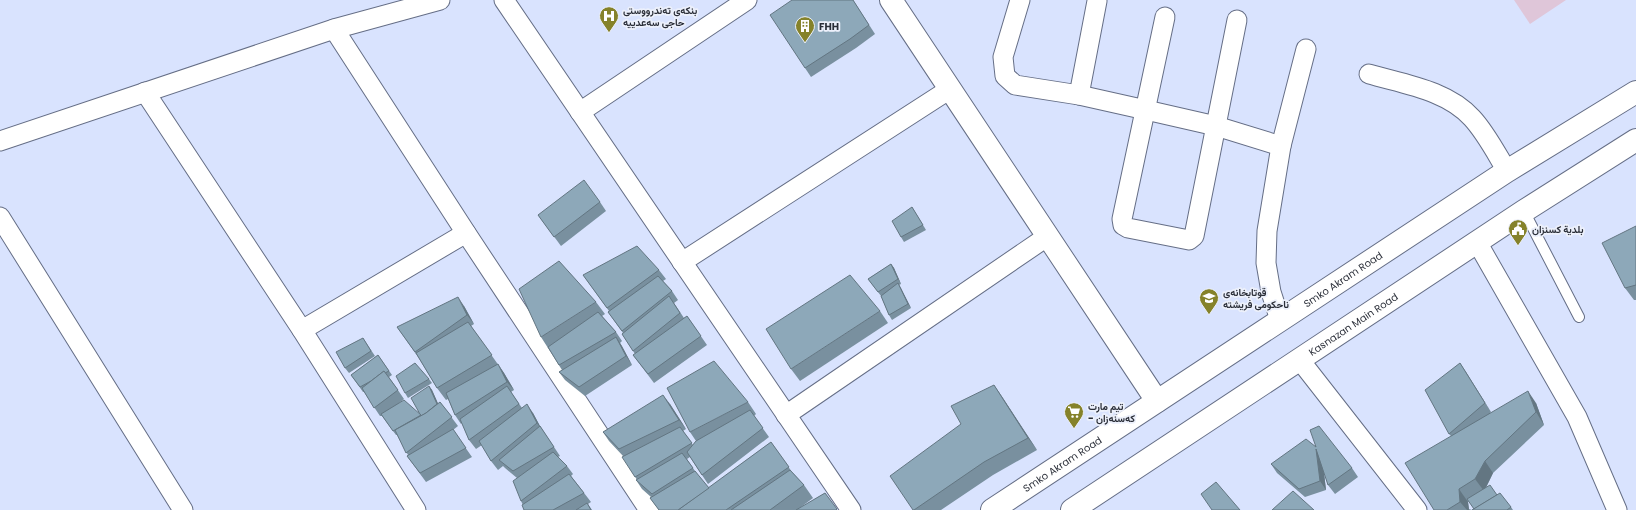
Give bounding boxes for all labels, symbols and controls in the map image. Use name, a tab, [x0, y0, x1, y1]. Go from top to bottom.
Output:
place label: بنکەی تەندرووستی حاجی سەعدییە	[623, 3, 697, 30]
hospital icon: بنکەی تەندرووستی حاجی سەعدییە	[598, 5, 620, 33]
building icon: FHH	[794, 15, 816, 43]
place label: FHH	[819, 19, 839, 34]
public building icon: بلدية كسنزان	[1507, 218, 1529, 246]
place label: بلدية كسنزان	[1532, 222, 1583, 237]
street label: Smko Akram Road	[1301, 248, 1386, 311]
place label: قوتابخانەی ناحکومی فریشتە	[1223, 285, 1289, 312]
school or university icon: قوتابخانەی ناحکومی فریشتە	[1198, 287, 1220, 315]
street label: Kasnazan Main Road	[1306, 289, 1401, 360]
place label: تیم مارت - کەسنەزان	[1088, 399, 1135, 426]
supermarket icon: تیم مارت - کەسنەزان	[1063, 401, 1085, 429]
street label: Smko Akram Road	[1020, 433, 1105, 496]

